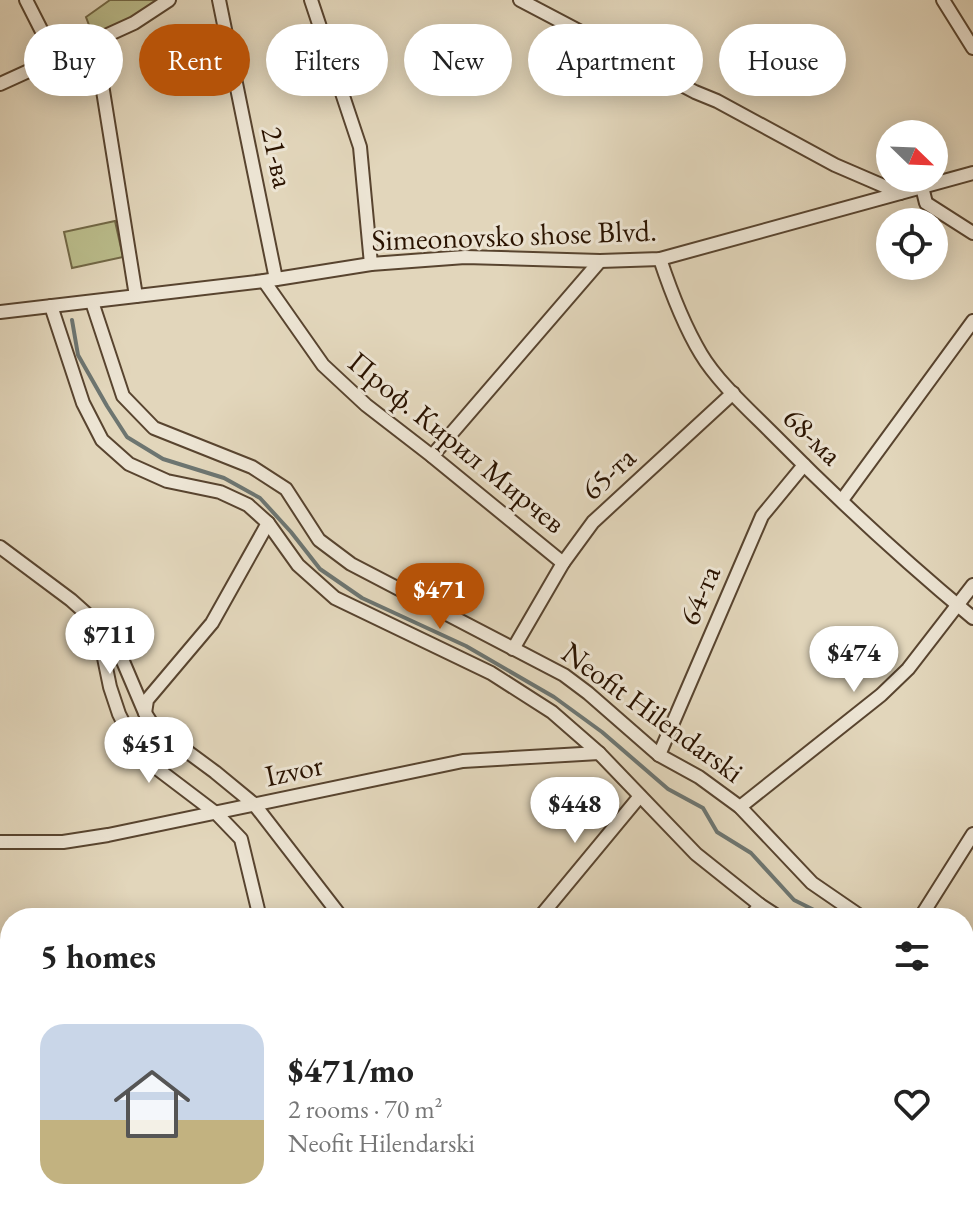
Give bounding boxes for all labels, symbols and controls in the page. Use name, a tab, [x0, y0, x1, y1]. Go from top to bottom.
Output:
chip: Buy	[24, 24, 123, 96]
chip: Rent	[139, 24, 250, 96]
chip: Filters	[266, 24, 388, 96]
chip: New	[404, 24, 512, 96]
chip: Apartment	[528, 24, 703, 96]
chip: House	[719, 24, 846, 96]
north arrow	[876, 120, 948, 192]
map controls	[876, 120, 948, 280]
street label: 21-ва	[253, 123, 303, 191]
button: locate	[876, 208, 948, 280]
street label: Simeonovsko shose Blvd.	[371, 211, 657, 259]
street label: Проф. Кирил Мирчев	[340, 342, 574, 542]
street label: 68-ма	[775, 398, 851, 474]
street label: 65-та	[572, 438, 644, 508]
street label: 64-та	[669, 559, 729, 631]
pin: $471	[393, 563, 487, 631]
text: $471	[413, 572, 467, 606]
pin: $711	[63, 608, 157, 676]
text: $711	[83, 617, 137, 651]
pin: $474	[807, 626, 901, 694]
street label: Neofit Hilendarski	[554, 633, 752, 791]
text: $474	[827, 635, 881, 669]
pin: $451	[102, 717, 196, 785]
text: $451	[122, 726, 176, 760]
street label: Izvor	[261, 745, 327, 795]
pin: $448	[528, 777, 622, 845]
text: $448	[548, 786, 602, 820]
text: 5 homes	[40, 934, 156, 978]
icon: filters	[890, 934, 934, 978]
text: $471/mo	[288, 1048, 414, 1092]
icon: home	[104, 1056, 200, 1152]
icon: heart	[890, 1082, 934, 1126]
text: 2 rooms · 70 m²	[288, 1092, 443, 1126]
text: Neofit Hilendarski	[288, 1126, 475, 1160]

